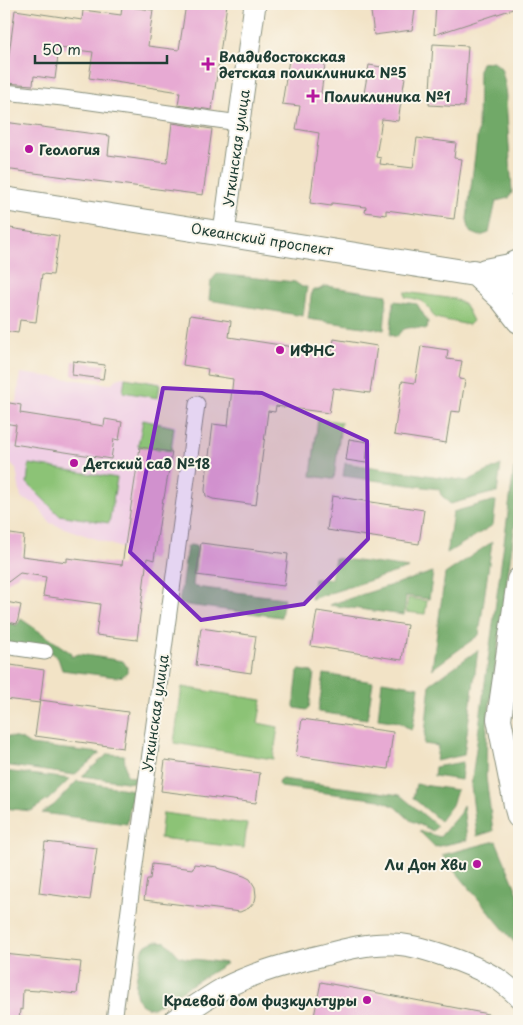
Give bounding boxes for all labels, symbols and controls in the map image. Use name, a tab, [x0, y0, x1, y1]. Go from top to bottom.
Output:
scale bar	[35, 32, 168, 64]
text: 50 m	[42, 37, 81, 60]
place label: Владивостокская детская поликлиника №5	[219, 46, 407, 83]
marker: Владивостокская детская поликлиника №5	[201, 57, 215, 71]
place label: Поликлиника №1	[324, 86, 451, 107]
street label: Уткинская улица	[217, 88, 255, 208]
marker: Поликлиника №1	[306, 89, 320, 103]
place label: Геология	[39, 139, 100, 160]
marker: Геология	[23, 143, 35, 155]
street label: Океанский проспект	[189, 217, 335, 261]
place label: ИФНС	[290, 340, 335, 361]
marker: ИФНС	[274, 344, 286, 356]
place label: Детский сад №18	[83, 453, 211, 474]
marker: Детский сад №18	[68, 457, 80, 469]
street label: Уткинская улица	[136, 653, 174, 773]
place label: Ли Дон Хви	[384, 854, 467, 875]
marker: Ли Дон Хви	[471, 858, 483, 870]
place label: Краевой дом физкультуры	[164, 990, 357, 1011]
marker: Краевой дом физкультуры	[361, 994, 373, 1006]

